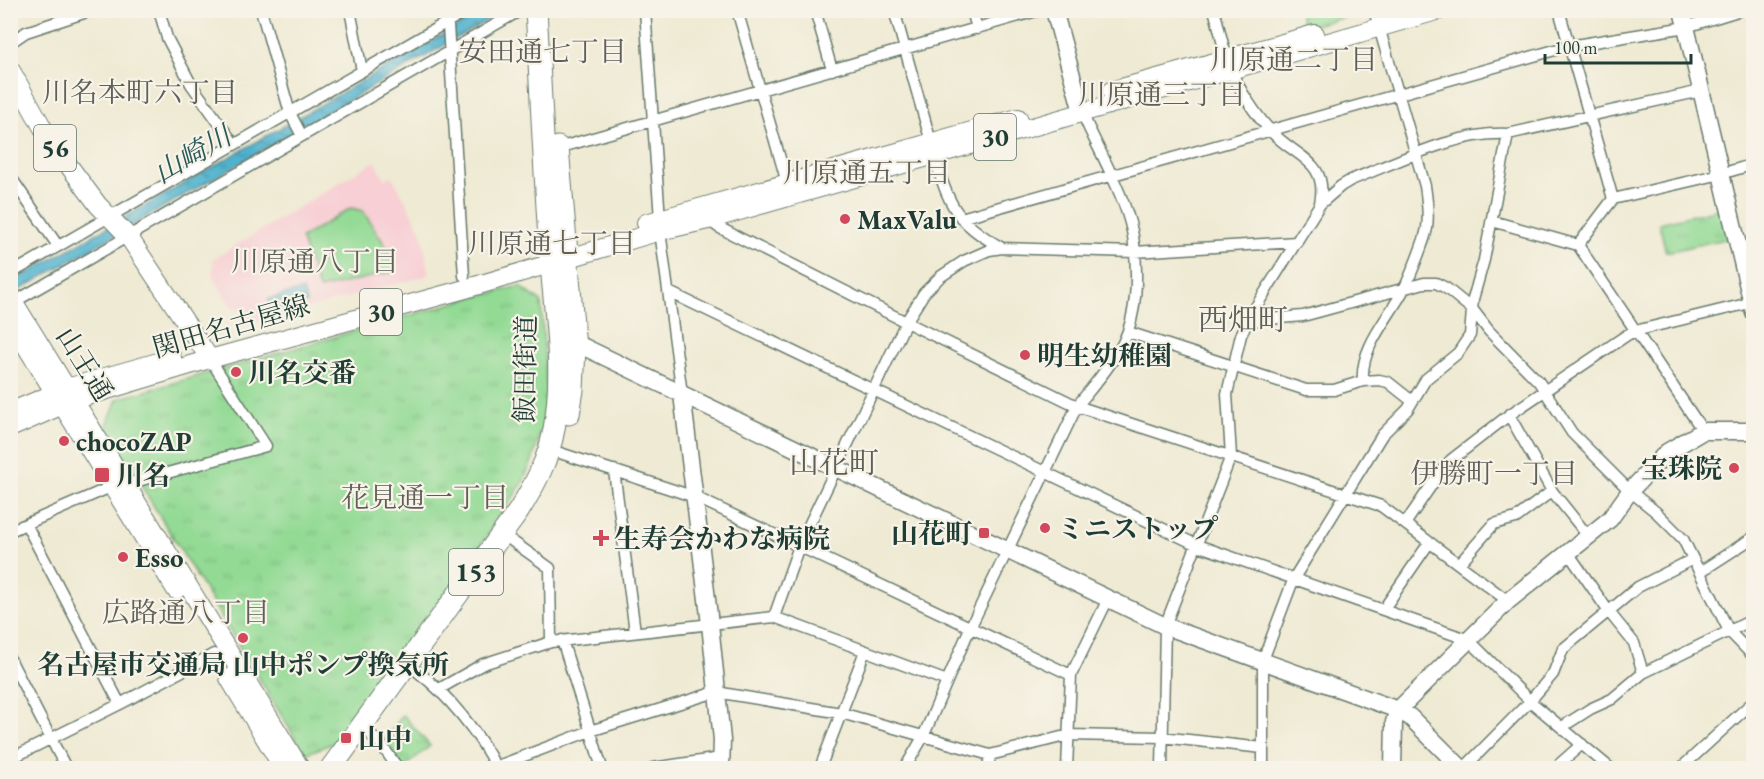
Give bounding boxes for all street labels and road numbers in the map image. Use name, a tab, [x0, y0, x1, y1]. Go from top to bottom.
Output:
road number: 30	[974, 114, 1016, 160]
road number: 56	[34, 125, 76, 171]
street label: 関田名古屋線	[148, 287, 314, 365]
road number: 30	[360, 289, 402, 335]
street label: 飯田街道	[507, 315, 543, 423]
street label: 山王通	[49, 320, 121, 408]
road number: 153	[449, 549, 503, 595]

